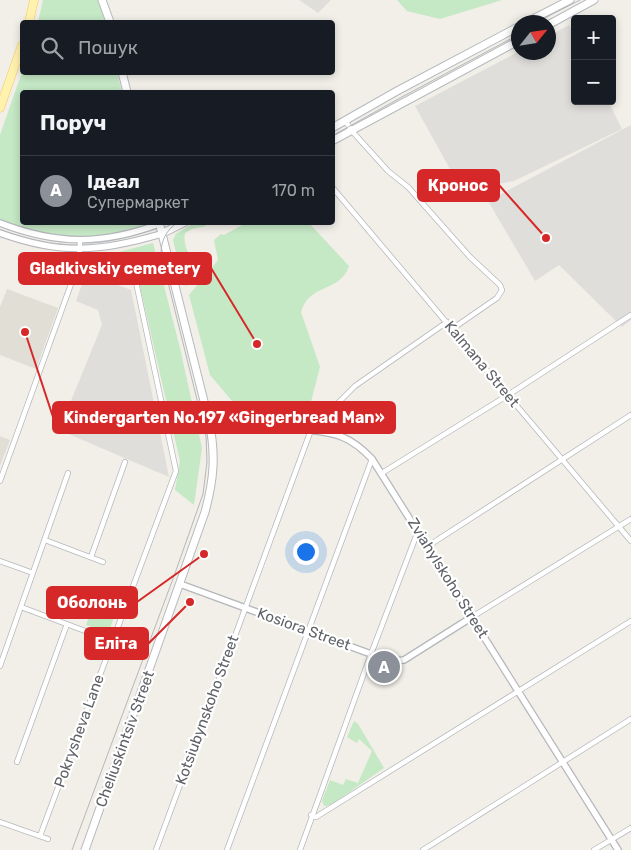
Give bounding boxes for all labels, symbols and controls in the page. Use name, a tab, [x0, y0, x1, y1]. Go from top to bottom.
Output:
north arrow	[511, 15, 556, 60]
map controls	[571, 15, 616, 105]
button: +	[571, 15, 616, 60]
search box	[20, 20, 335, 75]
icon: search	[38, 34, 66, 62]
text: Пошук	[78, 36, 138, 59]
button: −	[571, 60, 616, 105]
text: Поруч	[40, 110, 106, 135]
text: Ідеал	[87, 170, 140, 193]
callout: Кронос	[418, 170, 499, 201]
text: Кронос	[428, 176, 488, 195]
text: A	[50, 181, 62, 200]
text: 170 m	[272, 181, 315, 200]
text: Супермаркет	[87, 193, 189, 212]
callout: Gladkivskiy cemetery	[19, 253, 211, 284]
text: Gladkivskiy cemetery	[29, 259, 201, 278]
street label: Kalmana Street	[441, 317, 523, 411]
callout: Kindergarten No.197 «Gingerbread Man»	[53, 402, 395, 433]
text: Kindergarten No.197 «Gingerbread Man»	[63, 408, 385, 427]
street label: Zviahylskoho Street	[404, 515, 492, 641]
your location	[293, 539, 319, 565]
callout: Оболонь	[47, 587, 137, 618]
text: Оболонь	[57, 593, 127, 612]
street label: Kosiora Street	[255, 604, 353, 654]
callout: Еліта	[85, 628, 148, 659]
street label: Kotsiubynskoho Street	[172, 633, 242, 787]
text: Еліта	[94, 634, 138, 653]
pin: A	[368, 648, 400, 686]
street label: Cheliuskintsiv Street	[92, 668, 158, 810]
street label: Pokrysheva Lane	[50, 672, 108, 790]

